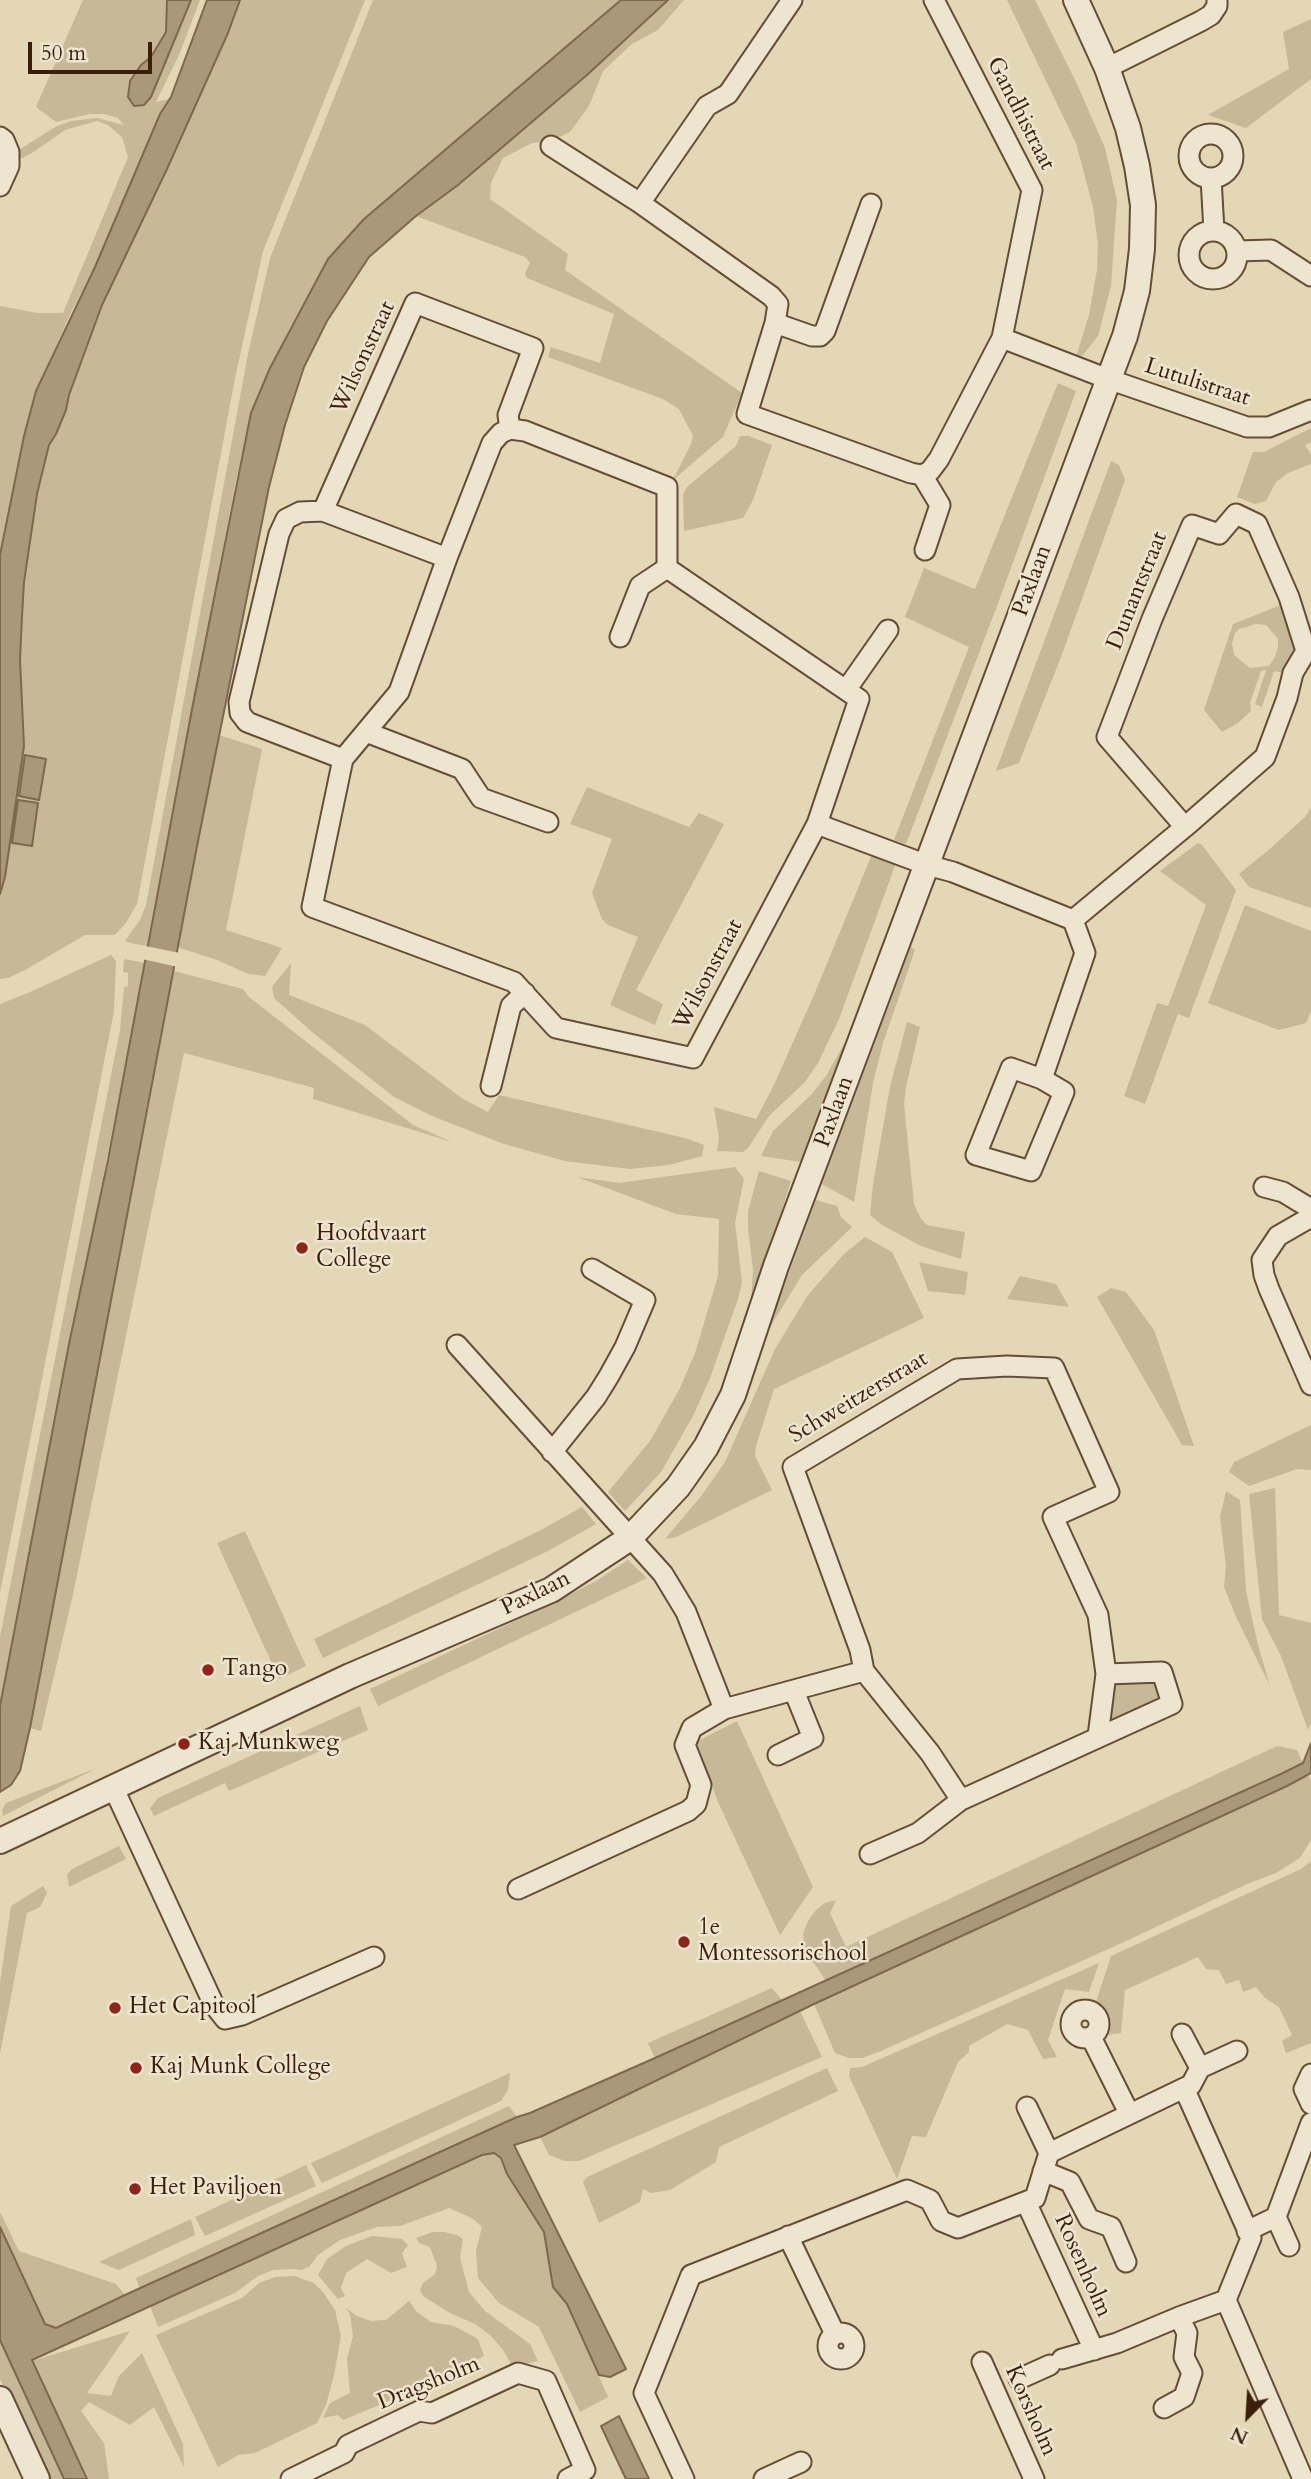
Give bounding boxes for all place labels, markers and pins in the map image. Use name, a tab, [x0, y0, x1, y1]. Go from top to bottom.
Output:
place label: Hoofdvaart College	[316, 1221, 427, 1275]
marker: Hoofdvaart College	[294, 1240, 310, 1256]
place label: Tango	[222, 1656, 287, 1684]
marker: Tango	[200, 1662, 216, 1678]
place label: Kaj Munkweg	[198, 1730, 339, 1758]
marker: Kaj Munkweg	[176, 1736, 192, 1752]
place label: 1e Montessorischool	[698, 1915, 867, 1969]
marker: 1e Montessorischool	[676, 1934, 692, 1950]
place label: Het Capitool	[129, 1994, 256, 2022]
marker: Het Capitool	[107, 2000, 123, 2016]
place label: Kaj Munk College	[150, 2054, 331, 2082]
marker: Kaj Munk College	[128, 2060, 144, 2076]
place label: Het Paviljoen	[149, 2175, 282, 2203]
marker: Het Paviljoen	[127, 2181, 143, 2197]

